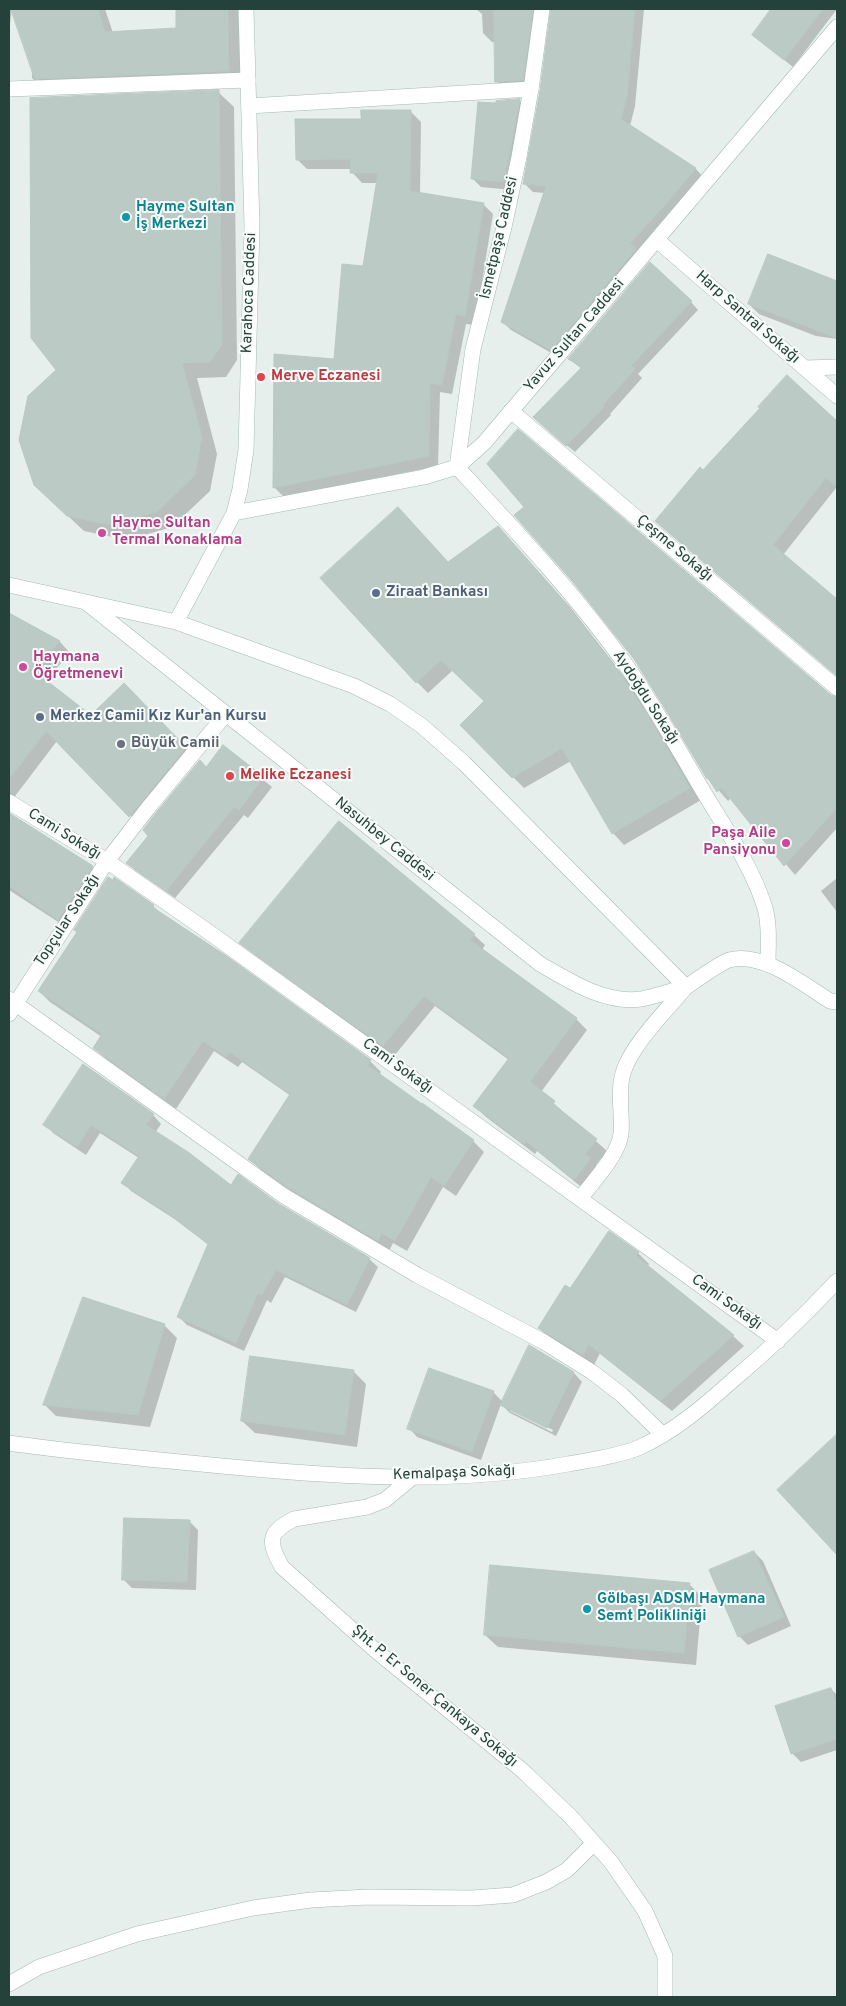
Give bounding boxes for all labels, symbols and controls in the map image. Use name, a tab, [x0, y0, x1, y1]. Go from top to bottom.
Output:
street label: İsmetpaşa Caddesi	[477, 175, 523, 301]
place label: Hayme Sultan İş Merkezi	[136, 199, 235, 234]
marker: Hayme Sultan İş Merkezi	[120, 211, 132, 223]
street label: Karahoca Caddesi	[239, 232, 261, 354]
street label: Harp Santral Sokağı	[691, 268, 803, 368]
street label: Yavuz Sultan Caddesi	[521, 276, 629, 396]
place label: Merve Eczanesi	[271, 368, 380, 386]
marker: Merve Eczanesi	[255, 371, 267, 383]
street label: Çeşme Sokağı	[632, 512, 716, 586]
place label: Hayme Sultan Termal Konaklama	[112, 515, 242, 550]
marker: Hayme Sultan Termal Konaklama	[96, 527, 108, 539]
place label: Ziraat Bankası	[386, 584, 488, 602]
marker: Ziraat Bankası	[370, 587, 382, 599]
street label: Aydoğdu Sokağı	[608, 648, 682, 748]
place label: Haymana Öğretmenevi	[33, 649, 123, 684]
marker: Haymana Öğretmenevi	[17, 661, 29, 673]
place label: Merkez Camii Kız Kur'an Kursu	[50, 708, 267, 726]
marker: Merkez Camii Kız Kur'an Kursu	[34, 711, 46, 723]
place label: Büyük Camii	[131, 735, 219, 753]
marker: Büyük Camii	[115, 738, 127, 750]
place label: Melike Eczanesi	[240, 767, 351, 785]
marker: Melike Eczanesi	[224, 770, 236, 782]
street label: Nasuhbey Caddesi	[330, 794, 438, 886]
street label: Cami Sokağı	[24, 805, 104, 865]
place label: Paşa Aile Pansiyonu	[703, 825, 776, 860]
marker: Paşa Aile Pansiyonu	[780, 837, 792, 849]
street label: Topçular Sokağı	[31, 871, 105, 971]
street label: Cami Sokağı	[358, 1035, 436, 1099]
street label: Cami Sokağı	[687, 1271, 765, 1335]
street label: Kemalpaşa Sokağı	[393, 1463, 515, 1485]
place label: Gölbaşı ADSM Haymana Semt Polikliniği	[597, 1591, 765, 1626]
marker: Gölbaşı ADSM Haymana Semt Polikliniği	[581, 1603, 593, 1615]
street label: Şht. P. Er Soner Çankaya Sokağı	[347, 1622, 521, 1772]

